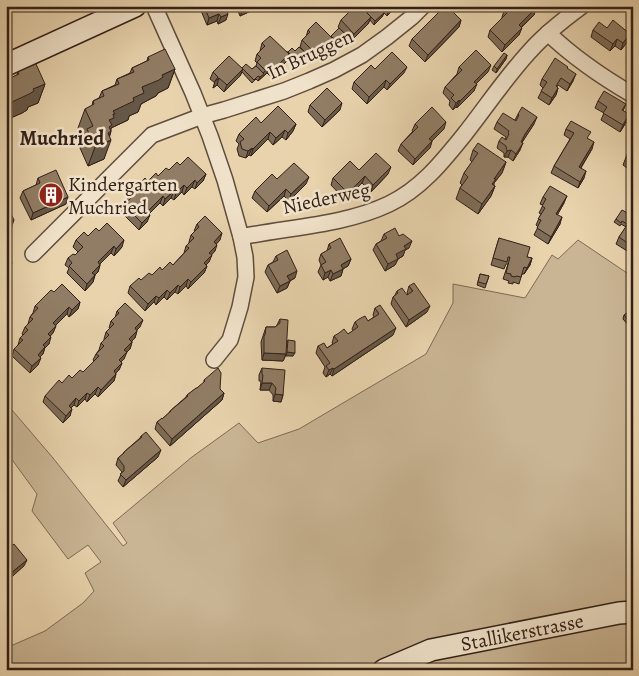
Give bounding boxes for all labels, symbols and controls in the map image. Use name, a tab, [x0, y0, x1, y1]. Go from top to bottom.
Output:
street label: In Bruggen	[263, 23, 358, 86]
district label: Muchried	[20, 124, 105, 152]
place label: Kindergarten Muchried	[68, 171, 178, 221]
street label: Niederweg	[280, 176, 372, 221]
building icon: Kindergarten Muchried	[38, 182, 64, 208]
street label: Stallikerstrasse	[458, 607, 586, 658]

